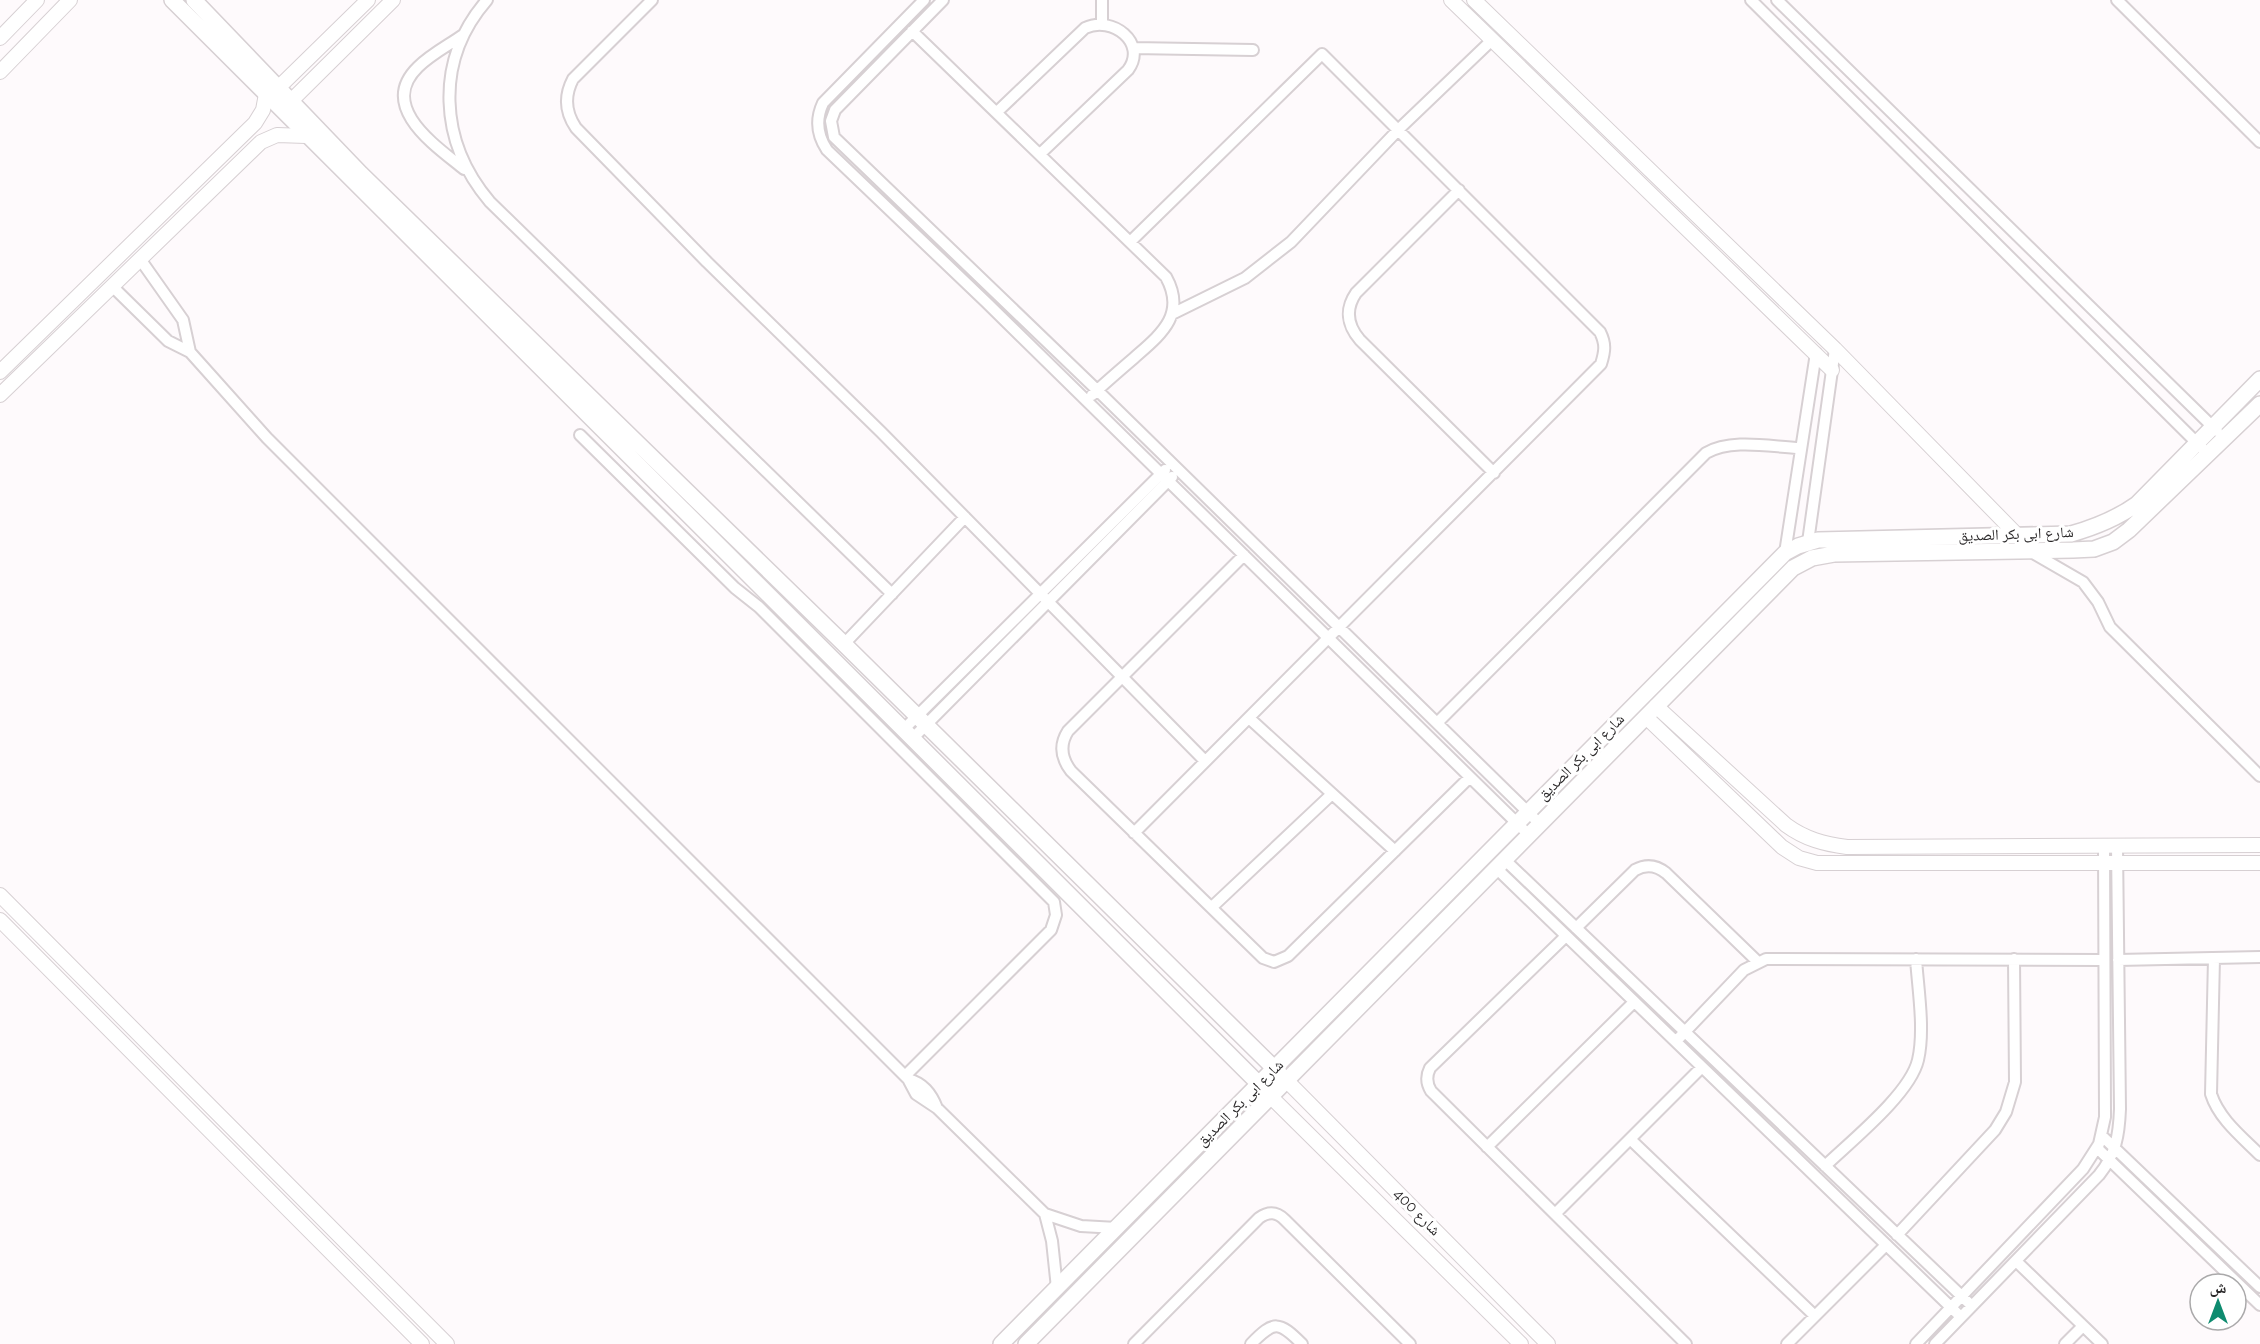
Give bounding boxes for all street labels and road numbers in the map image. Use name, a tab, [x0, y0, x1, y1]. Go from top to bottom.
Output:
street label: شارع ابى بكر الصديق	[1958, 523, 2074, 546]
street label: شارع ابى بكر الصديق	[1534, 710, 1629, 805]
street label: شارع ابى بكر الصديق	[1193, 1056, 1288, 1151]
street label: شارع 400	[1389, 1185, 1444, 1240]

